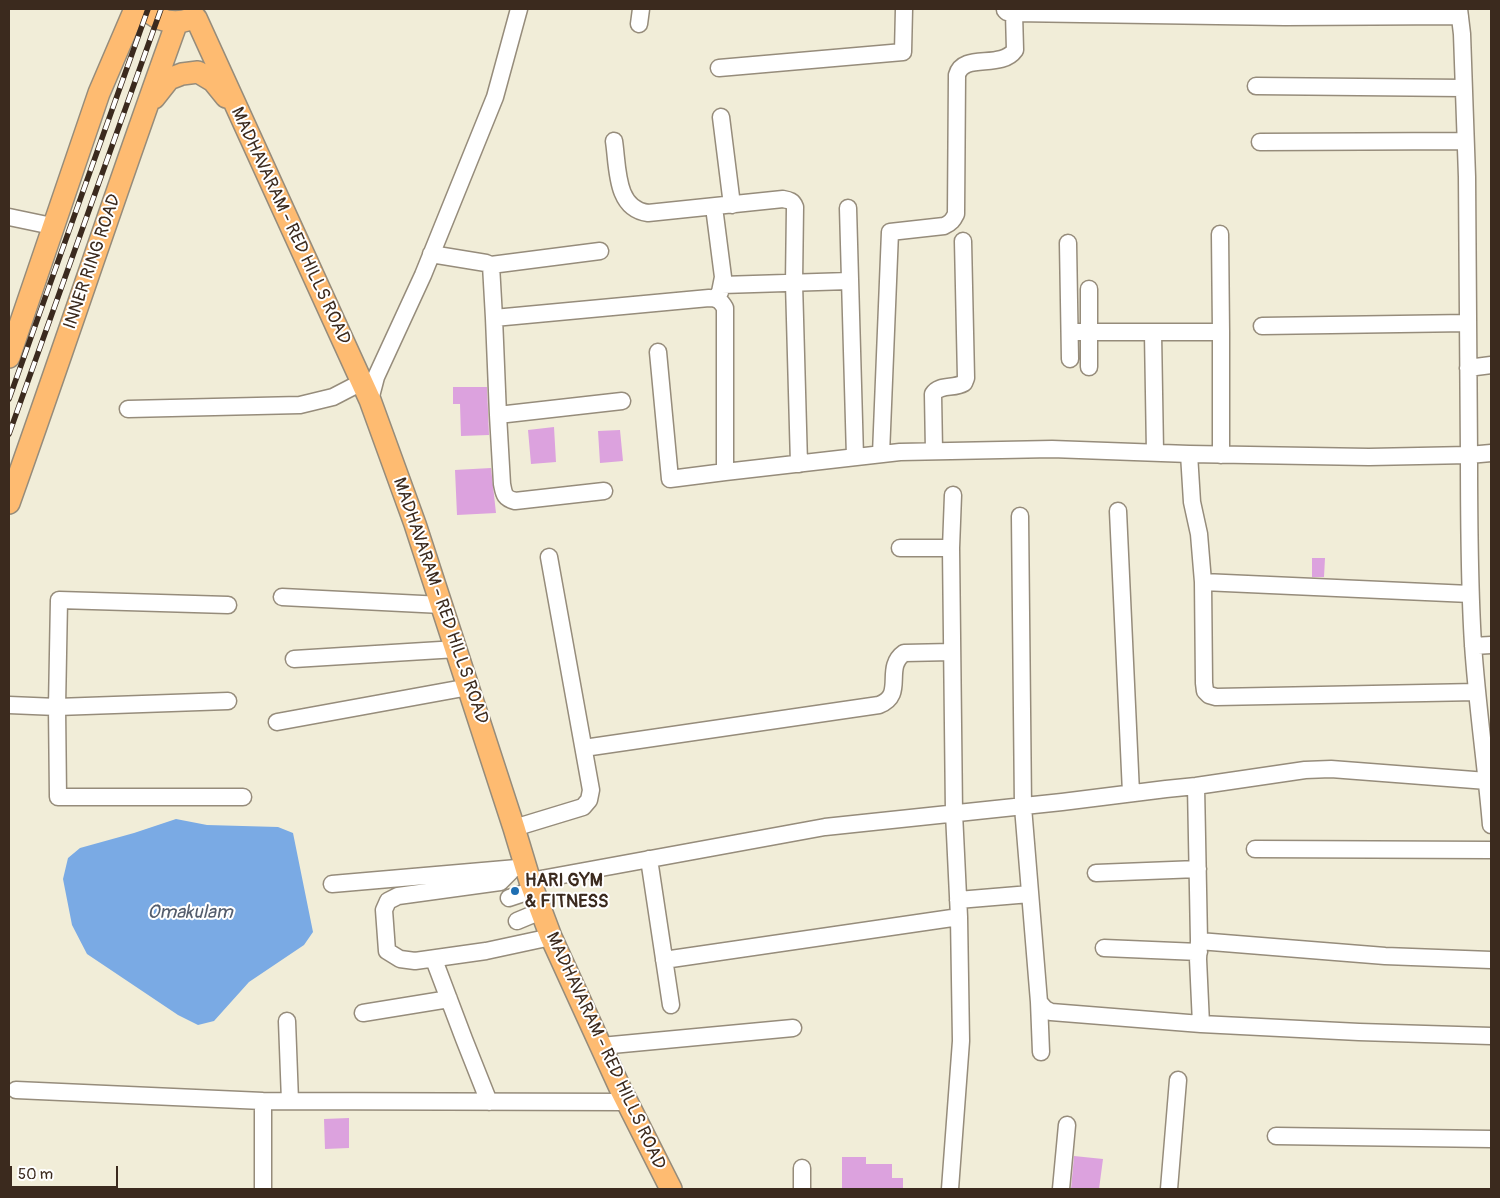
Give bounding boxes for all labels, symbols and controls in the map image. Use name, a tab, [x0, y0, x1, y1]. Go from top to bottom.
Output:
street label: MADHAVARAM - RED HILLS ROAD	[225, 104, 355, 348]
street label: INNER RING ROAD	[60, 192, 126, 332]
street label: MADHAVARAM - RED HILLS ROAD	[388, 475, 492, 727]
place label: HARI GYM & FITNESS	[525, 870, 609, 912]
marker: HARI GYM & FITNESS	[509, 885, 521, 897]
water label: Omakulam	[147, 902, 233, 924]
street label: MADHAVARAM - RED HILLS ROAD	[540, 929, 670, 1173]
scale bar	[12, 1156, 120, 1188]
text: 50 m	[18, 1165, 53, 1184]

